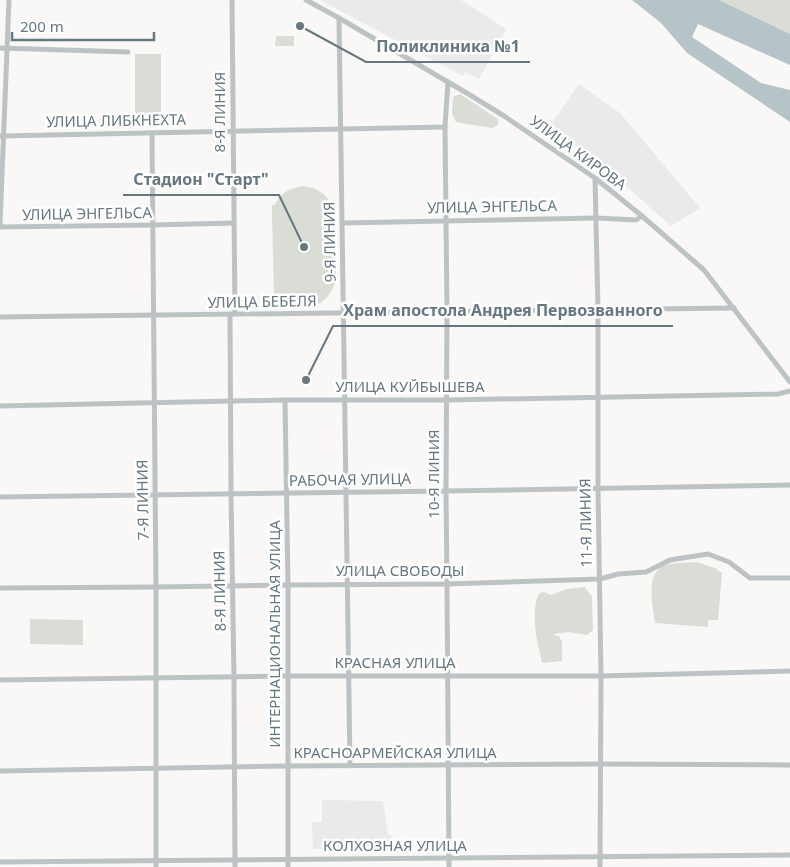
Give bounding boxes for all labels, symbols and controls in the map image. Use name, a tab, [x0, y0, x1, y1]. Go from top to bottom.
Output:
scale bar	[12, 10, 155, 42]
text: 200 m	[20, 16, 64, 36]
callout: Поликлиника №1	[366, 31, 530, 62]
text: Поликлиника №1	[376, 35, 520, 57]
street label: 8-Я ЛИНИЯ	[209, 72, 229, 152]
street label: УЛИЦА ЛИБКНЕХТА	[46, 109, 186, 131]
street label: УЛИЦА КИРОВА	[526, 110, 631, 194]
callout: Стадион "Старт"	[123, 164, 279, 195]
text: Стадион "Старт"	[133, 168, 269, 190]
street label: УЛИЦА ЭНГЕЛЬСА	[427, 195, 557, 217]
street label: 9-Я ЛИНИЯ	[318, 201, 340, 283]
street label: УЛИЦА ЭНГЕЛЬСА	[22, 202, 152, 224]
street label: УЛИЦА БЕБЕЛЯ	[207, 290, 317, 312]
callout: Храм апостола Андрея Первозванного	[333, 295, 673, 326]
text: Храм апостола Андрея Первозванного	[343, 299, 663, 321]
street label: УЛИЦА КУЙБЫШЕВА	[335, 376, 485, 396]
street label: 10-Я ЛИНИЯ	[423, 429, 443, 519]
street label: 7-Я ЛИНИЯ	[131, 459, 153, 541]
street label: РАБОЧАЯ УЛИЦА	[289, 468, 412, 490]
street label: 11-Я ЛИНИЯ	[574, 478, 596, 568]
street label: ИНТЕРНАЦИОНАЛЬНАЯ УЛИЦА	[264, 520, 284, 748]
street label: 8-Я ЛИНИЯ	[208, 550, 230, 632]
street label: УЛИЦА СВОБОДЫ	[335, 560, 465, 580]
street label: КРАСНАЯ УЛИЦА	[334, 652, 456, 672]
street label: КРАСНОАРМЕЙСКАЯ УЛИЦА	[293, 742, 497, 762]
street label: КОЛХОЗНАЯ УЛИЦА	[323, 835, 467, 855]

